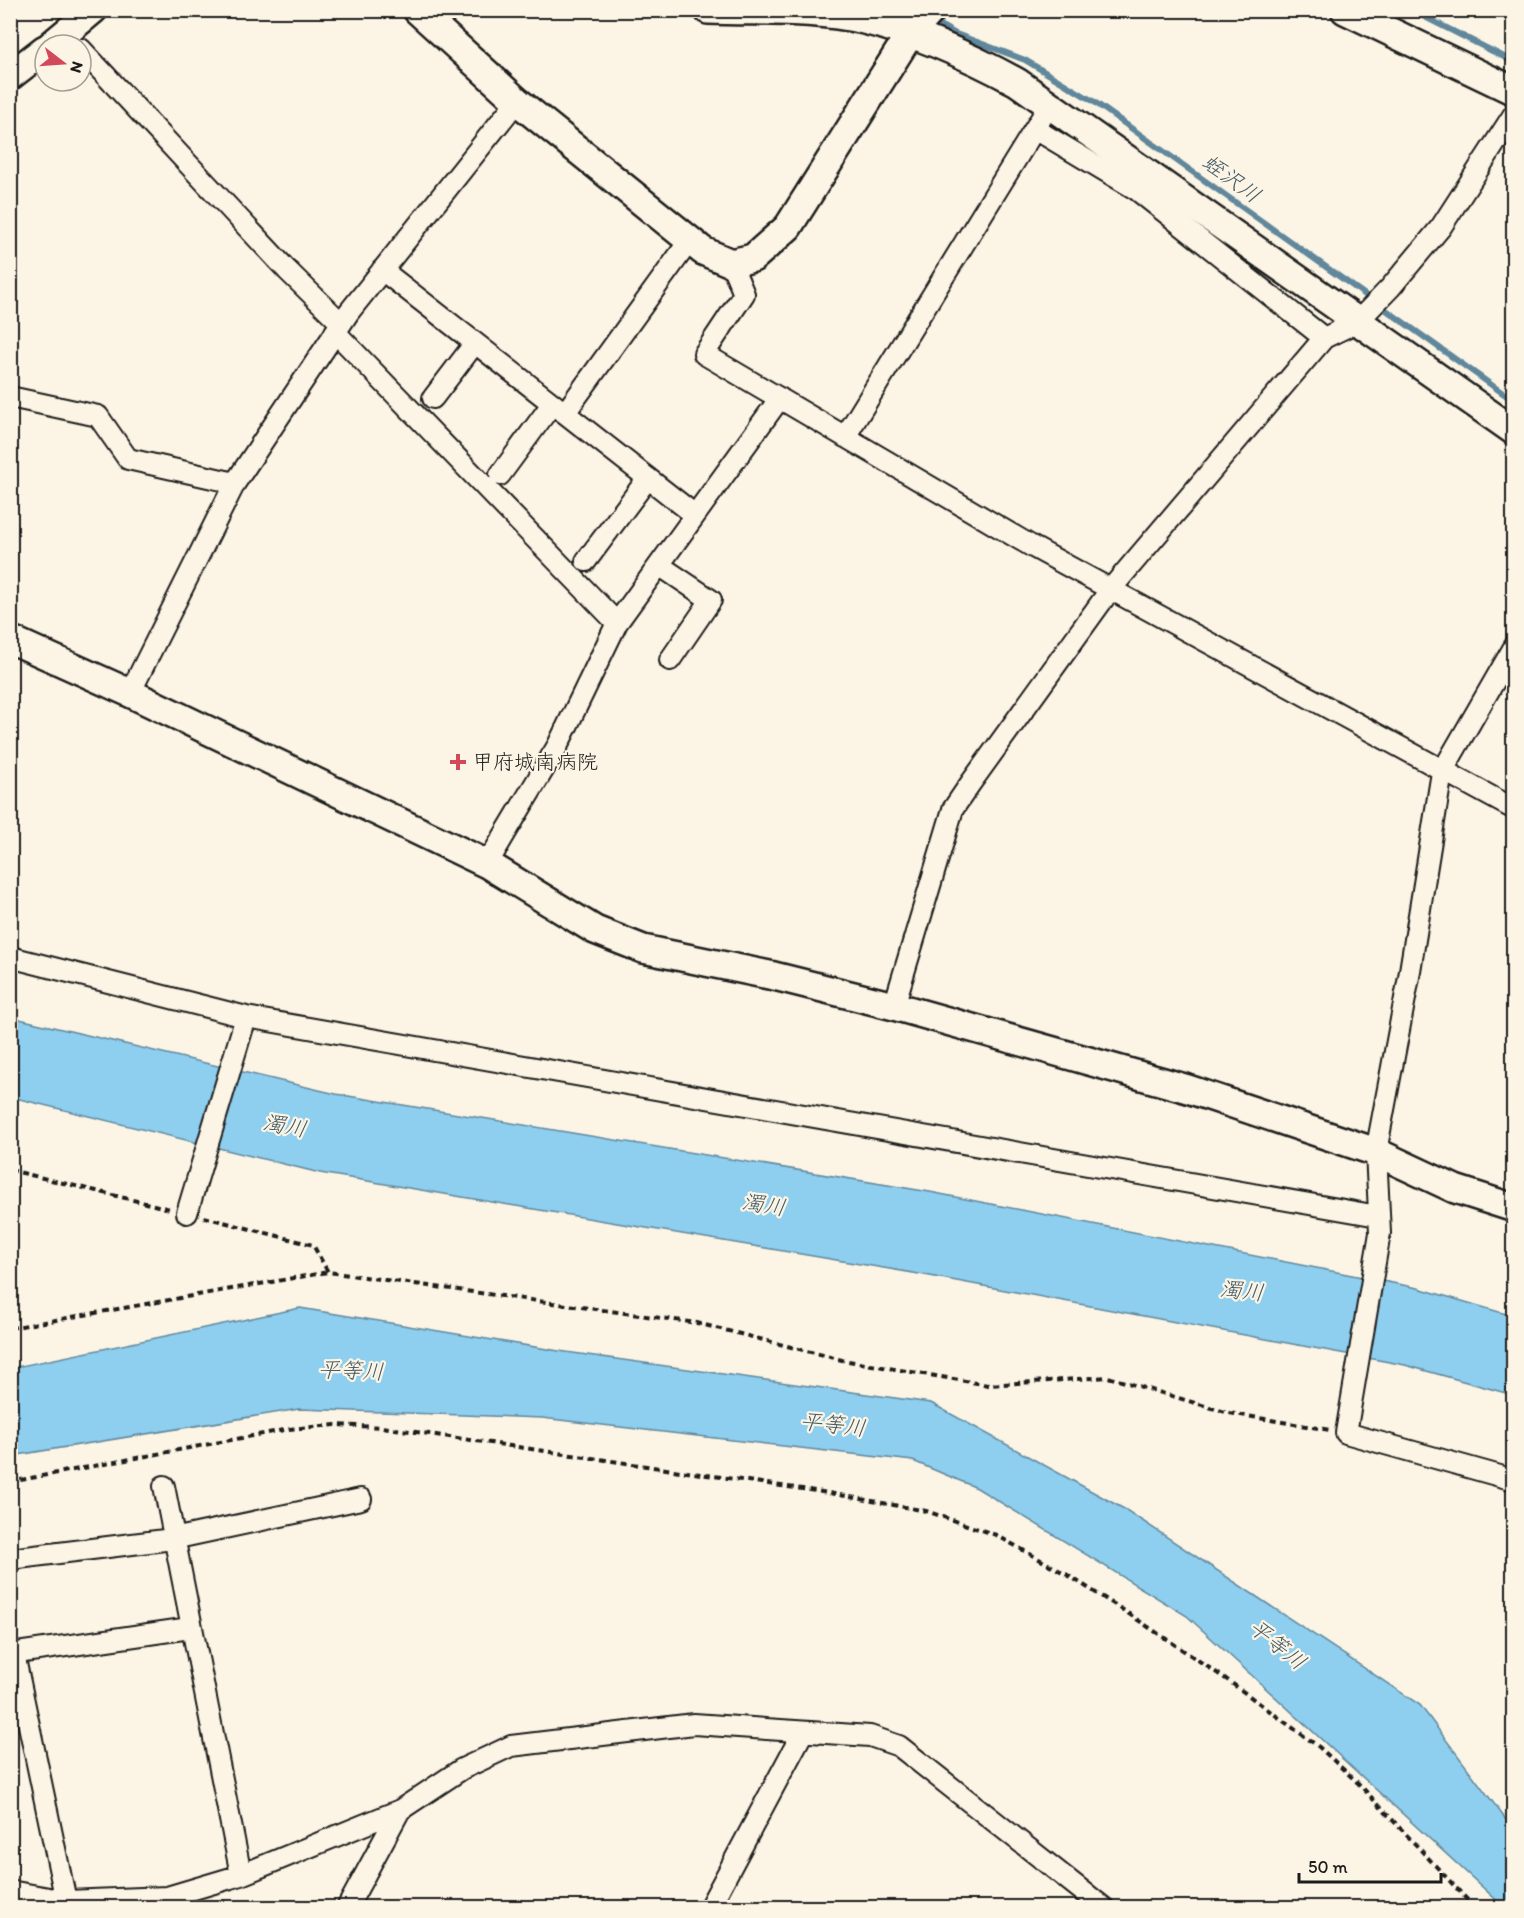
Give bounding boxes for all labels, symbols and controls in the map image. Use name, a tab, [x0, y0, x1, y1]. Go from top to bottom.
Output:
north arrow	[33, 33, 93, 93]
text: N	[66, 59, 88, 75]
water label: 蛭沢川	[1197, 148, 1266, 209]
place label: 甲府城南病院	[472, 749, 598, 774]
marker: 甲府城南病院	[449, 753, 467, 771]
water label: 濁川	[261, 1108, 309, 1143]
water label: 濁川	[740, 1188, 788, 1221]
water label: 濁川	[1219, 1275, 1265, 1306]
water label: 平等川	[318, 1356, 384, 1385]
water label: 平等川	[799, 1407, 867, 1442]
water label: 平等川	[1244, 1613, 1312, 1676]
scale bar	[1299, 1846, 1442, 1884]
text: 50 m	[1308, 1856, 1348, 1878]

